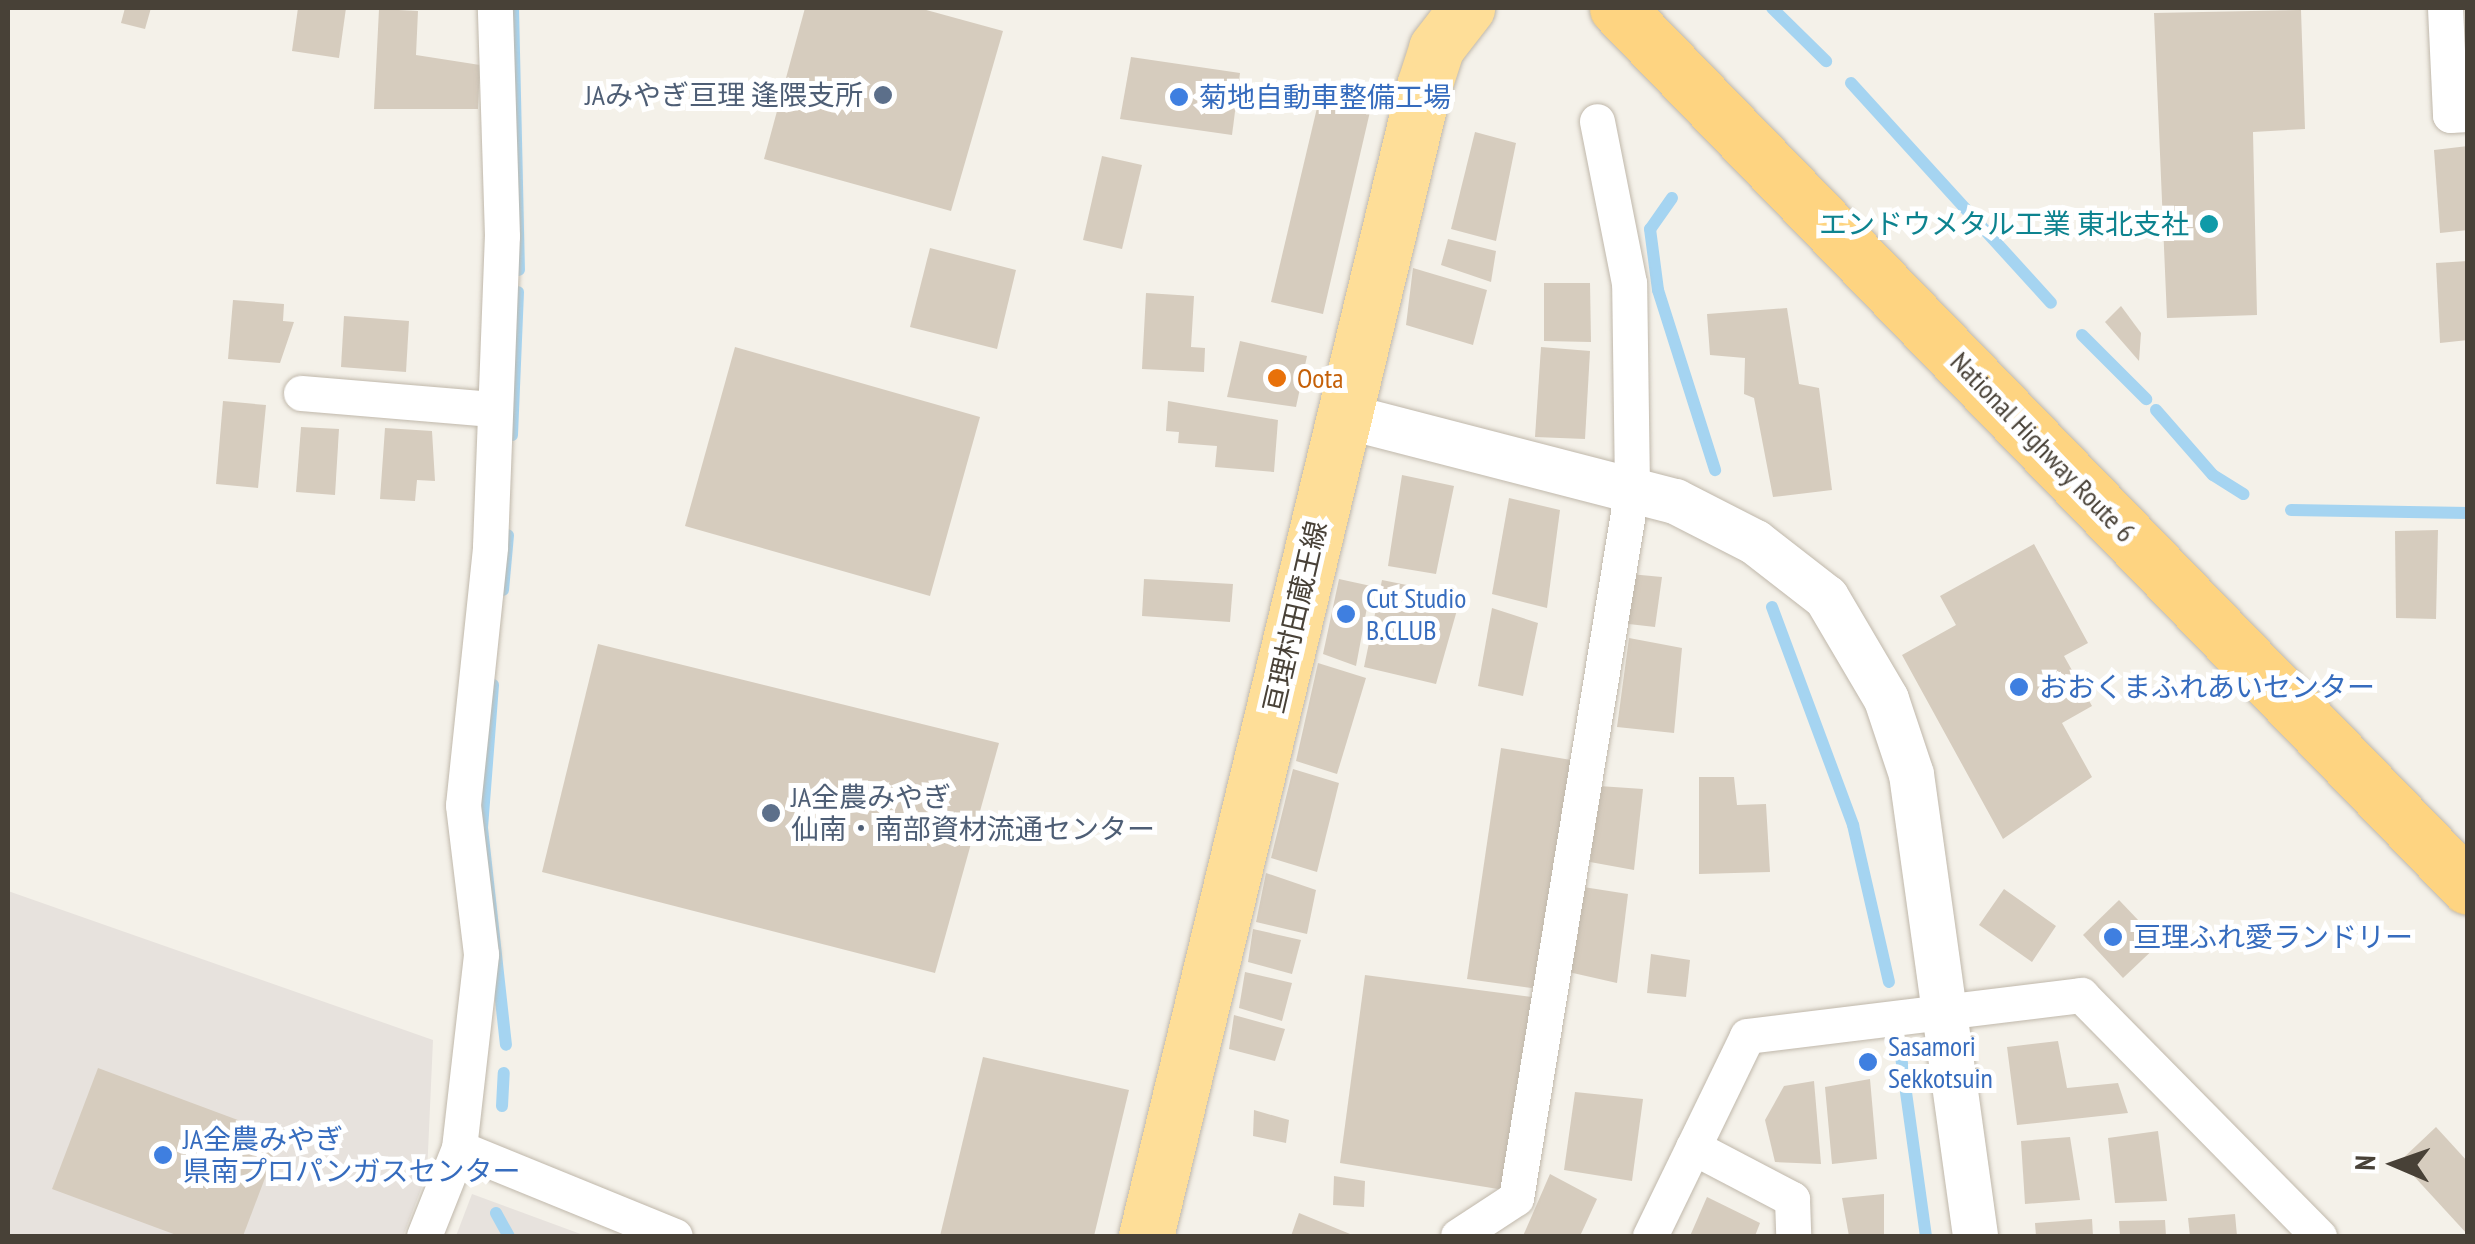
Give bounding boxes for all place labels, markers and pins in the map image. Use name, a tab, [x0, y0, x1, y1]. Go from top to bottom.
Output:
place label: JAみやぎ亘理 逢隈支所	[585, 78, 863, 112]
place label: 菊地自動車整備工場	[1199, 80, 1451, 114]
marker: JAみやぎ亘理 逢隈支所	[872, 84, 894, 106]
marker: 菊地自動車整備工場	[1168, 86, 1190, 108]
place label: エンドウメタル工業 東北支社	[1819, 207, 2189, 241]
marker: エンドウメタル工業 東北支社	[2198, 213, 2220, 235]
place label: Oota	[1297, 361, 1343, 395]
marker: Oota	[1266, 367, 1288, 389]
place label: Cut Studio B.CLUB	[1366, 581, 1466, 647]
marker: Cut Studio B.CLUB	[1335, 603, 1357, 625]
place label: おおくまふれあいセンター	[2039, 670, 2375, 704]
marker: おおくまふれあいセンター	[2008, 676, 2030, 698]
place label: JA全農みやぎ 仙南・南部資材流通センター	[791, 780, 1155, 846]
marker: JA全農みやぎ 仙南・南部資材流通センター	[760, 802, 782, 824]
place label: 亘理ふれ愛ランドリー	[2133, 920, 2413, 954]
marker: 亘理ふれ愛ランドリー	[2102, 926, 2124, 948]
place label: Sasamori Sekkotsuin	[1888, 1029, 1993, 1095]
marker: Sasamori Sekkotsuin	[1857, 1051, 1879, 1073]
place label: JA全農みやぎ 県南プロパンガスセンター	[183, 1122, 519, 1188]
marker: JA全農みやぎ 県南プロパンガスセンター	[152, 1144, 174, 1166]

